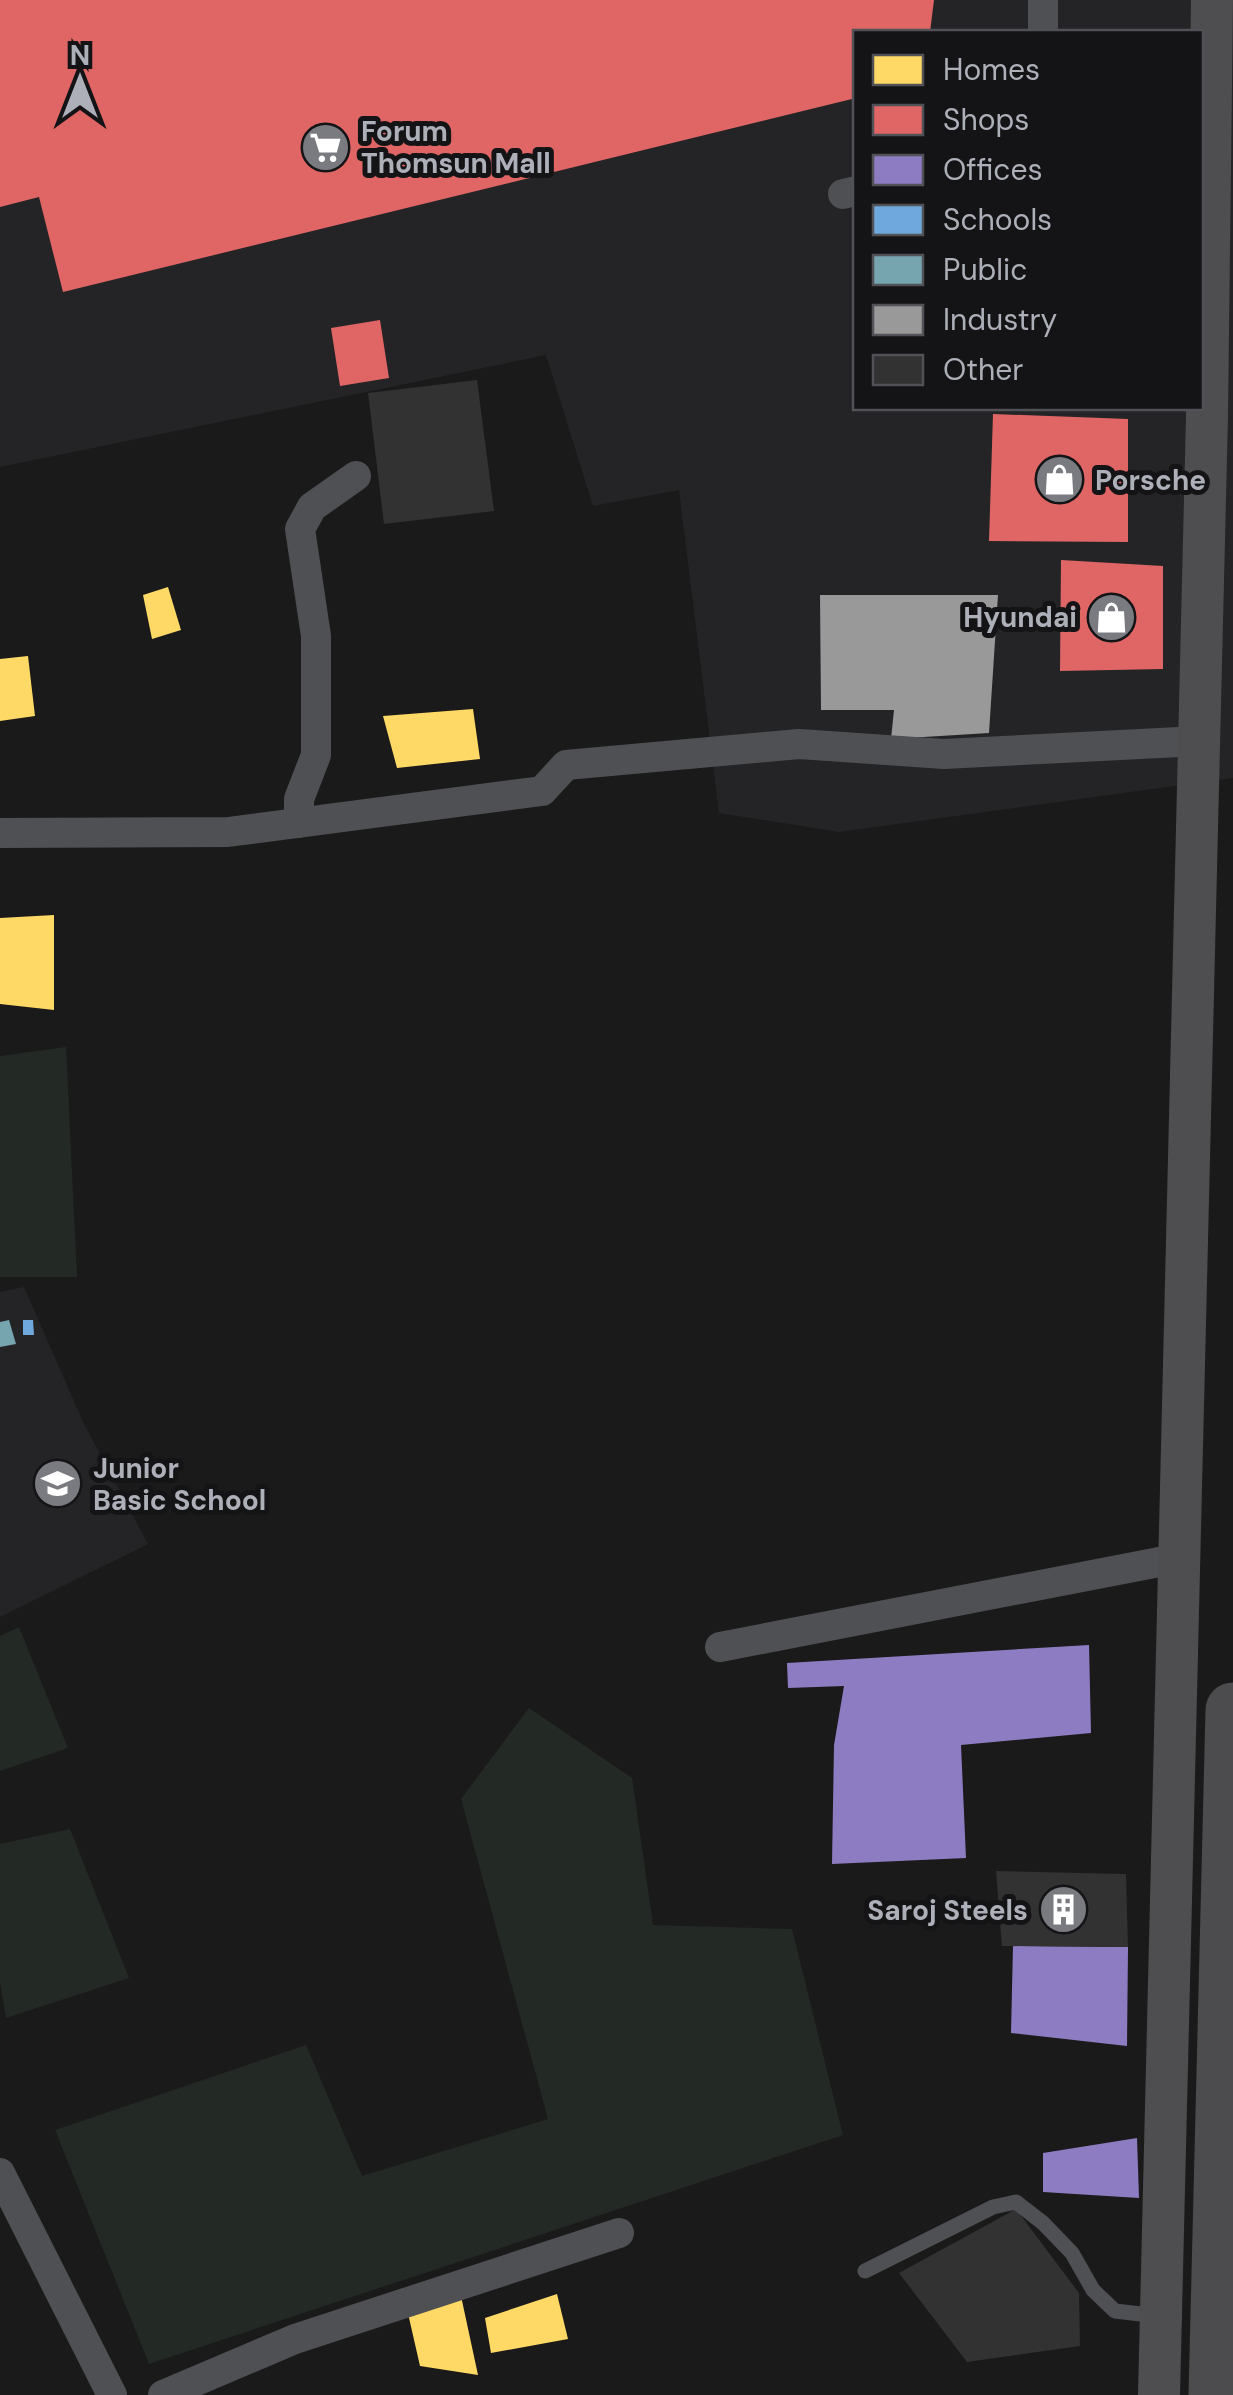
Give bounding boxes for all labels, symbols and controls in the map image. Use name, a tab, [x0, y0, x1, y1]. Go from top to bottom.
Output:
north arrow	[30, 30, 130, 130]
legend	[853, 30, 1203, 410]
text: N	[70, 37, 90, 74]
text: Homes	[943, 50, 1040, 89]
text: Shops	[943, 100, 1029, 139]
place label: Forum Thomsun Mall	[361, 113, 551, 182]
supermarket icon: Forum Thomsun Mall	[300, 121, 352, 173]
text: Offices	[943, 150, 1043, 189]
text: Schools	[943, 200, 1052, 239]
text: Public	[943, 250, 1027, 289]
text: Industry	[943, 300, 1057, 339]
text: Other	[943, 350, 1023, 389]
shop icon: Porsche	[1034, 454, 1086, 506]
place label: Porsche	[1095, 462, 1206, 499]
shop icon: Hyundai	[1086, 591, 1138, 643]
place label: Hyundai	[963, 599, 1077, 636]
place label: Junior Basic School	[93, 1450, 266, 1519]
school or university icon: Junior Basic School	[32, 1458, 84, 1510]
building icon: Saroj Steels	[1037, 1884, 1089, 1936]
place label: Saroj Steels	[867, 1892, 1028, 1929]

